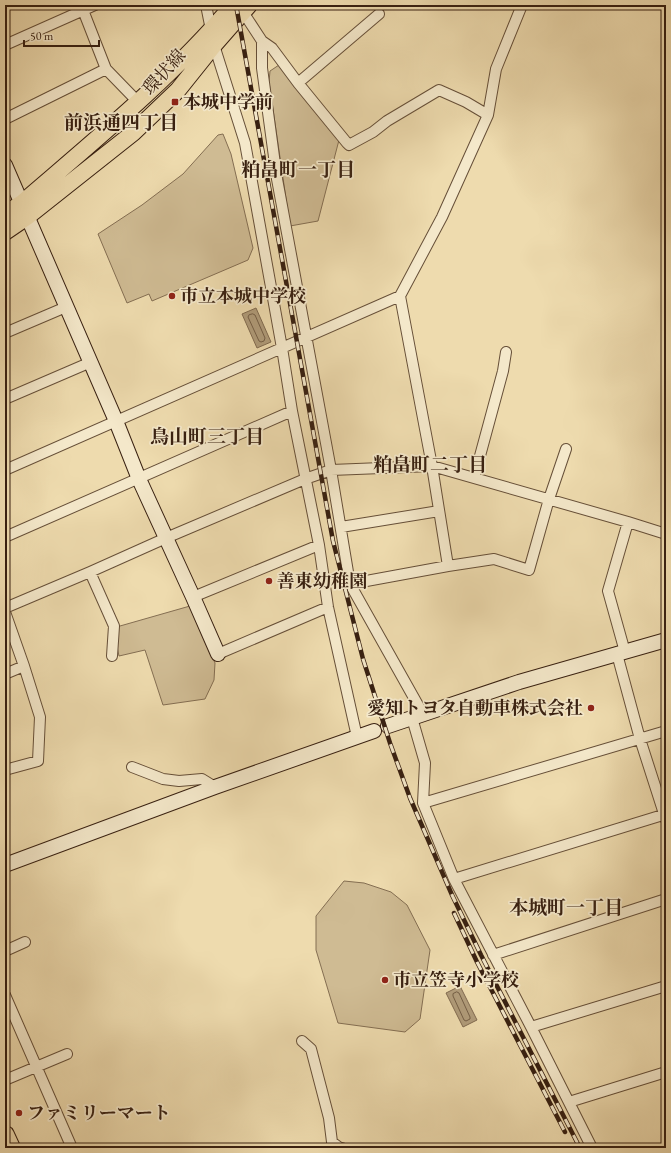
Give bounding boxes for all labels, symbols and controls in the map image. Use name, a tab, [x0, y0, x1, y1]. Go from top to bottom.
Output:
scale bar	[24, 22, 99, 48]
text: 50 m	[30, 28, 54, 44]
street label: 環状線	[137, 44, 190, 99]
place label: 本城中学前	[183, 90, 273, 113]
marker: 本城中学前	[170, 97, 180, 107]
district label: 前浜通四丁目	[64, 110, 178, 135]
district label: 粕畠町一丁目	[241, 157, 355, 182]
place label: 市立本城中学校	[180, 284, 306, 307]
marker: 市立本城中学校	[167, 291, 177, 301]
district label: 鳥山町三丁目	[150, 424, 264, 449]
district label: 粕畠町二丁目	[373, 452, 487, 477]
place label: 善東幼稚園	[277, 569, 367, 592]
marker: 善東幼稚園	[264, 576, 274, 586]
place label: 愛知トヨタ自動車株式会社	[367, 696, 583, 719]
marker: 愛知トヨタ自動車株式会社	[586, 703, 596, 713]
district label: 本城町一丁目	[509, 895, 623, 920]
place label: 市立笠寺小学校	[393, 968, 519, 991]
marker: 市立笠寺小学校	[380, 975, 390, 985]
place label: ファミリーマート	[27, 1101, 171, 1124]
marker: ファミリーマート	[14, 1108, 24, 1118]

